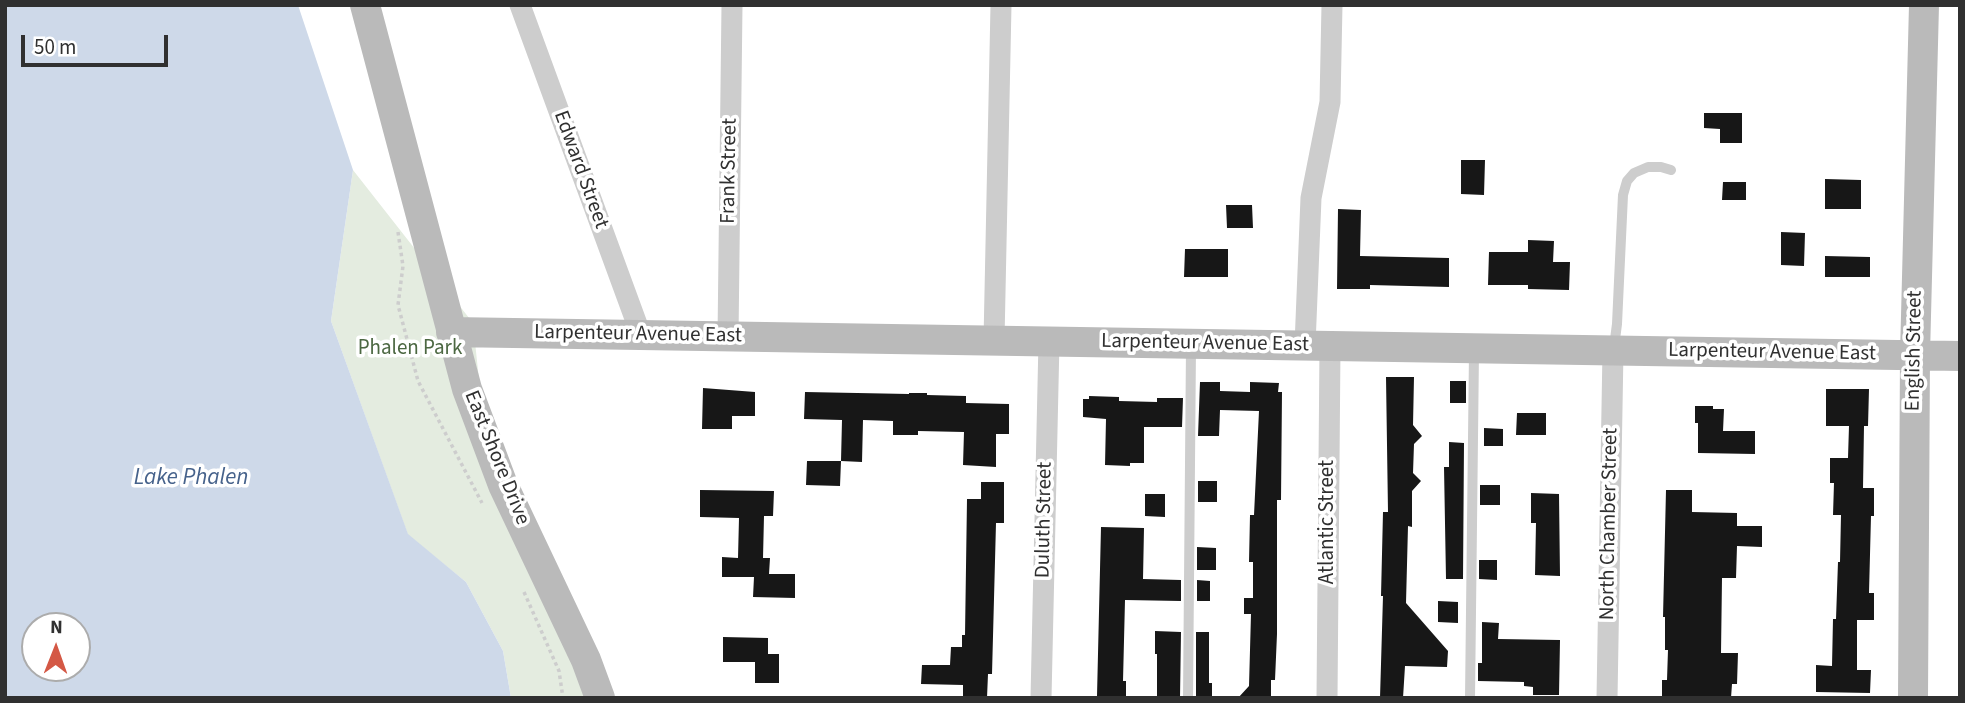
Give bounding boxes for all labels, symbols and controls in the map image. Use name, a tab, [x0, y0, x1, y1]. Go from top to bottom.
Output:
scale bar	[24, 21, 172, 65]
text: 50 m	[34, 32, 76, 62]
street label: Edward Street	[547, 108, 613, 232]
street label: Frank Street	[716, 118, 744, 224]
street label: English Street	[1901, 290, 1929, 412]
street label: Larpenteur Avenue East	[534, 321, 742, 349]
street label: Larpenteur Avenue East	[1101, 330, 1309, 358]
park label: Phalen Park	[358, 336, 462, 362]
street label: Larpenteur Avenue East	[1668, 339, 1876, 367]
street label: East Shore Drive	[458, 387, 534, 529]
street label: North Chamber Street	[1596, 428, 1624, 620]
street label: Atlantic Street	[1315, 460, 1341, 584]
street label: Duluth Street	[1031, 462, 1059, 578]
water label: Lake Phalen	[134, 465, 248, 493]
north arrow	[21, 612, 91, 682]
text: N	[50, 614, 63, 641]

